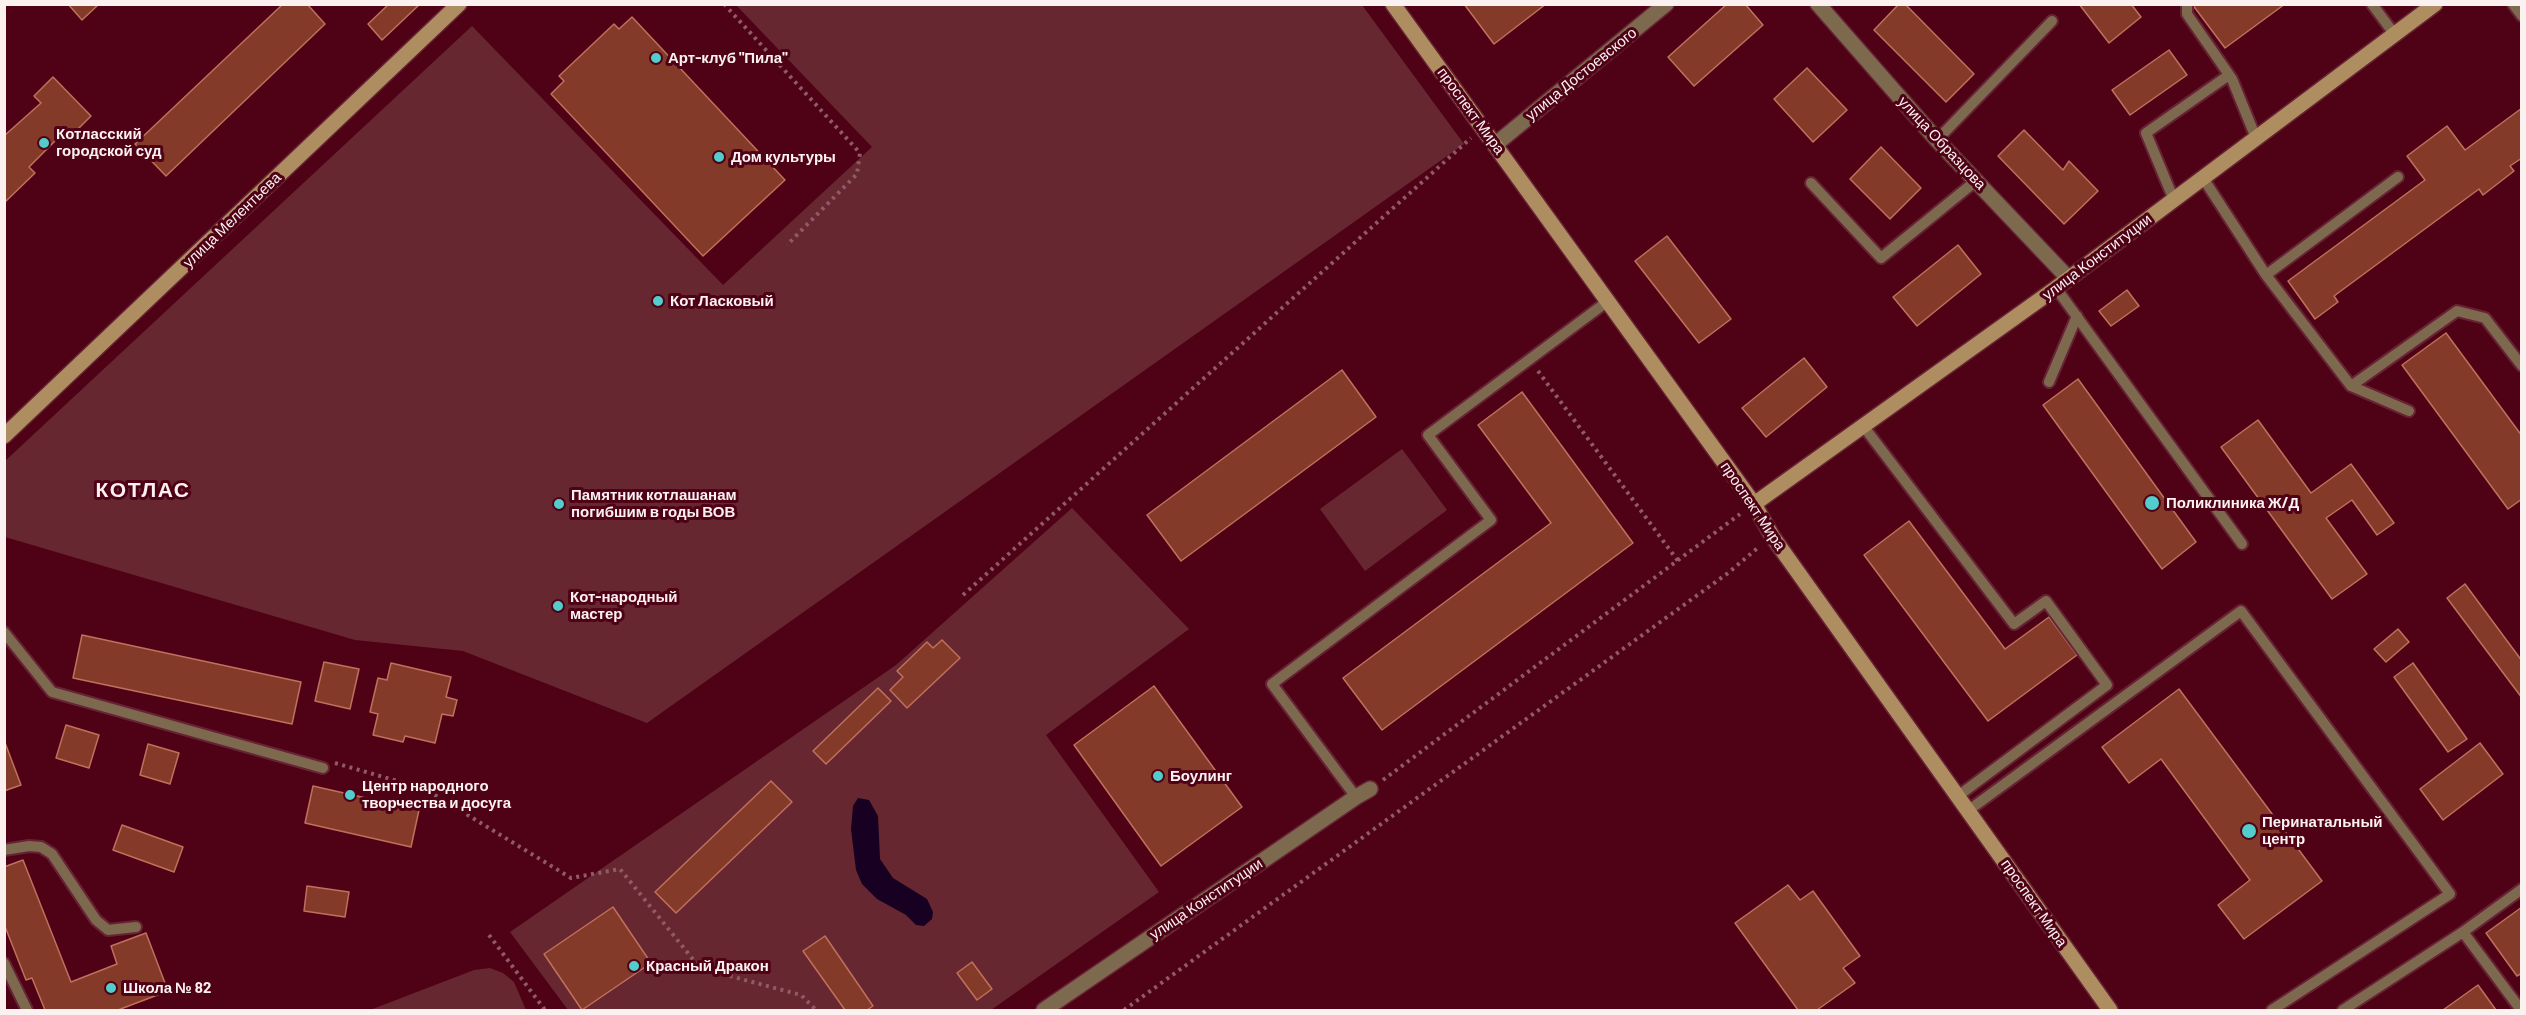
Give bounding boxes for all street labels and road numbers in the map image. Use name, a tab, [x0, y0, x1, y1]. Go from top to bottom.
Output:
street label: улица Достоевского	[1522, 24, 1640, 124]
street label: проспект Мира	[1433, 64, 1509, 158]
street label: улица Образцова	[1894, 93, 1990, 193]
street label: улица Мелентьева	[179, 169, 285, 271]
street label: улица Конституции	[2039, 210, 2155, 304]
street label: проспект Мира	[1717, 458, 1789, 554]
street label: улица Конституции	[1146, 855, 1266, 943]
street label: проспект Мира	[1997, 856, 2071, 950]

